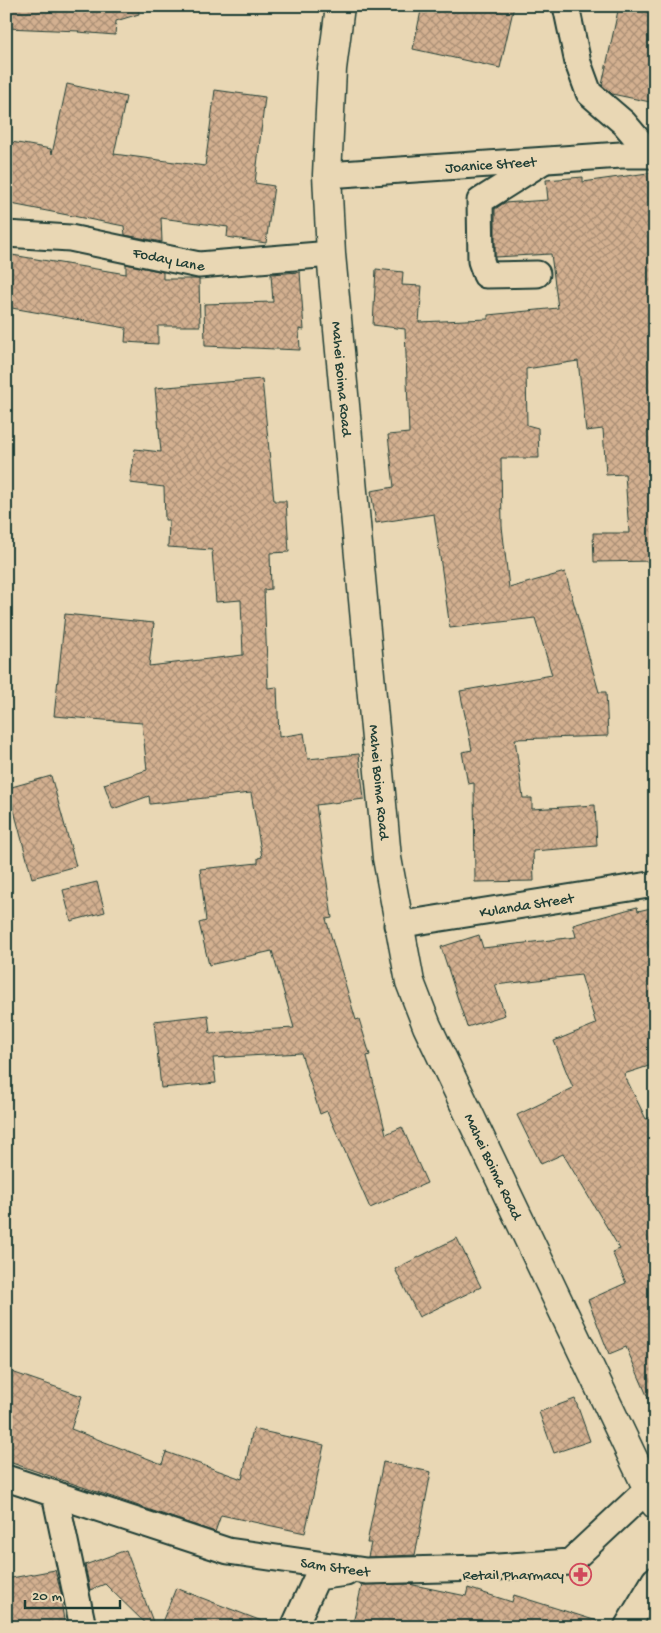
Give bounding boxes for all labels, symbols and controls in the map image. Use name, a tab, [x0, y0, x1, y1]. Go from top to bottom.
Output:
street label: Joanice Street	[445, 154, 539, 178]
street label: Foday Lane	[130, 244, 205, 276]
street label: Mahei Boima Road	[326, 321, 355, 438]
street label: Mahei Boima Road	[364, 724, 392, 842]
street label: Kulanda Street	[478, 890, 577, 923]
street label: Mahei Boima Road	[459, 1111, 526, 1224]
street label: Sam Street	[299, 1555, 372, 1582]
pharmacy icon: Retail Pharmacy	[568, 1562, 592, 1586]
place label: Retail Pharmacy	[462, 1567, 565, 1585]
scale bar	[25, 1578, 120, 1610]
text: 20 m	[32, 1588, 62, 1606]

